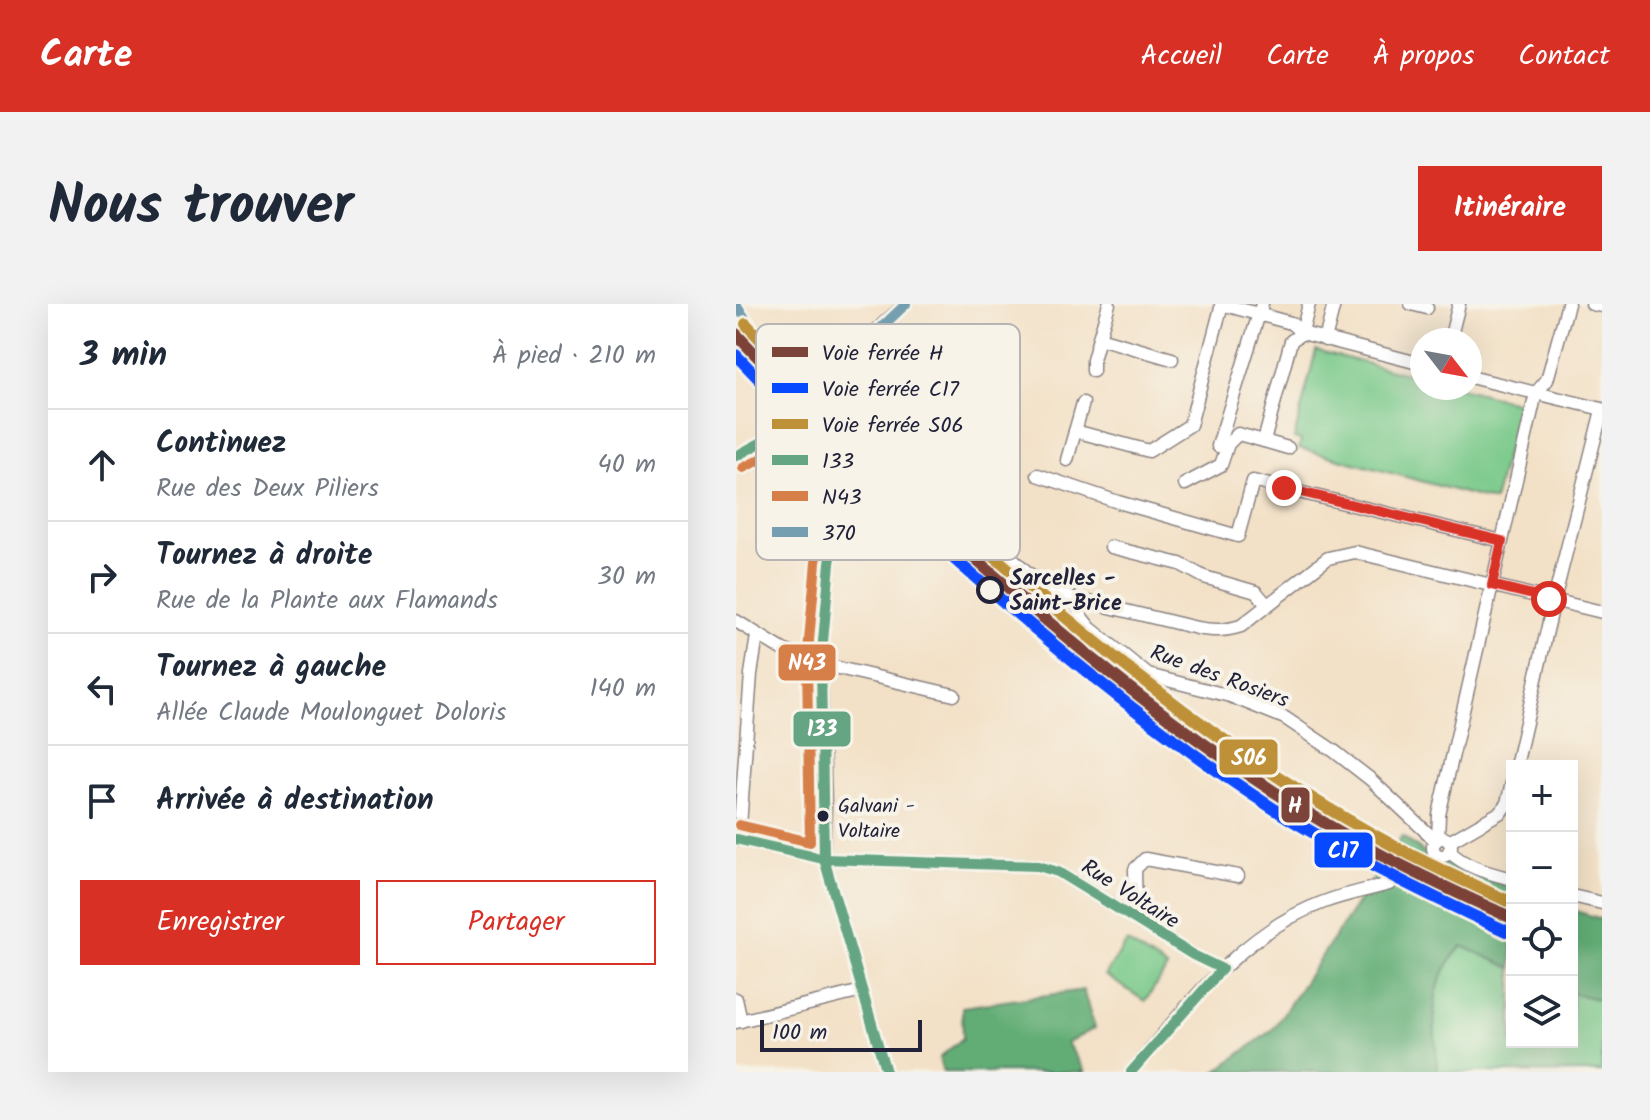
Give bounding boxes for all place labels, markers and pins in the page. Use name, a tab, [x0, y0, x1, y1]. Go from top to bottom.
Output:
place label: Sarcelles - Saint-Brice	[1010, 562, 1122, 622]
marker: Sarcelles - Saint-Brice	[977, 577, 1003, 603]
place label: Galvani - Voltaire	[838, 791, 915, 848]
marker: Galvani - Voltaire	[815, 808, 831, 824]

